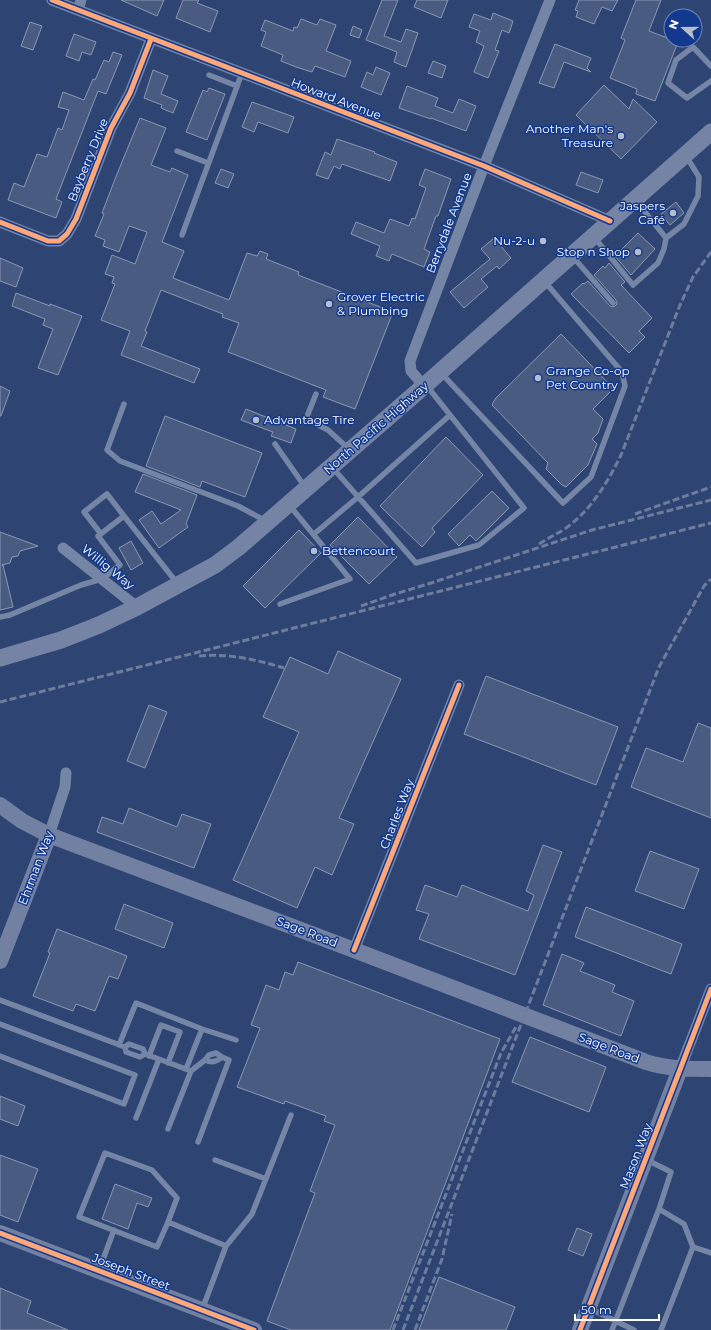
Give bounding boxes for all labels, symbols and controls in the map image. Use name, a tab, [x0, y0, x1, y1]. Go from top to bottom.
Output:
north arrow	[663, 8, 703, 48]
text: N	[666, 18, 682, 31]
street label: Howard Avenue	[289, 74, 384, 123]
street label: Bayberry Drive	[64, 116, 111, 204]
place label: Another Man's Treasure	[526, 121, 613, 150]
marker: Another Man's Treasure	[616, 131, 626, 141]
street label: Berrydale Avenue	[423, 171, 475, 275]
place label: Jaspers Café	[619, 198, 665, 227]
marker: Jaspers Café	[668, 208, 678, 218]
place label: Nu-2-u	[493, 233, 535, 248]
marker: Nu-2-u	[538, 236, 548, 246]
place label: Stop n Shop	[557, 244, 630, 259]
marker: Stop n Shop	[633, 247, 643, 257]
place label: Grover Electric & Plumbing	[337, 289, 425, 318]
marker: Grover Electric & Plumbing	[324, 299, 334, 309]
place label: Grange Co-op Pet Country	[546, 363, 630, 392]
marker: Grange Co-op Pet Country	[533, 373, 543, 383]
street label: North Pacific Highway	[320, 378, 431, 477]
place label: Advantage Tire	[264, 412, 355, 427]
marker: Advantage Tire	[251, 415, 261, 425]
street label: Willig Way	[79, 541, 138, 593]
place label: Bettencourt	[322, 543, 395, 558]
marker: Bettencourt	[309, 546, 319, 556]
street label: Charles Way	[376, 776, 417, 851]
street label: Ehrman Way	[15, 828, 57, 907]
street label: Sage Road	[274, 913, 340, 950]
street label: Sage Road	[576, 1029, 642, 1066]
street label: Mason Way	[616, 1120, 655, 1191]
street label: Joseph Street	[89, 1249, 172, 1293]
scale bar	[575, 1296, 659, 1322]
text: 50 m	[581, 1302, 612, 1317]

